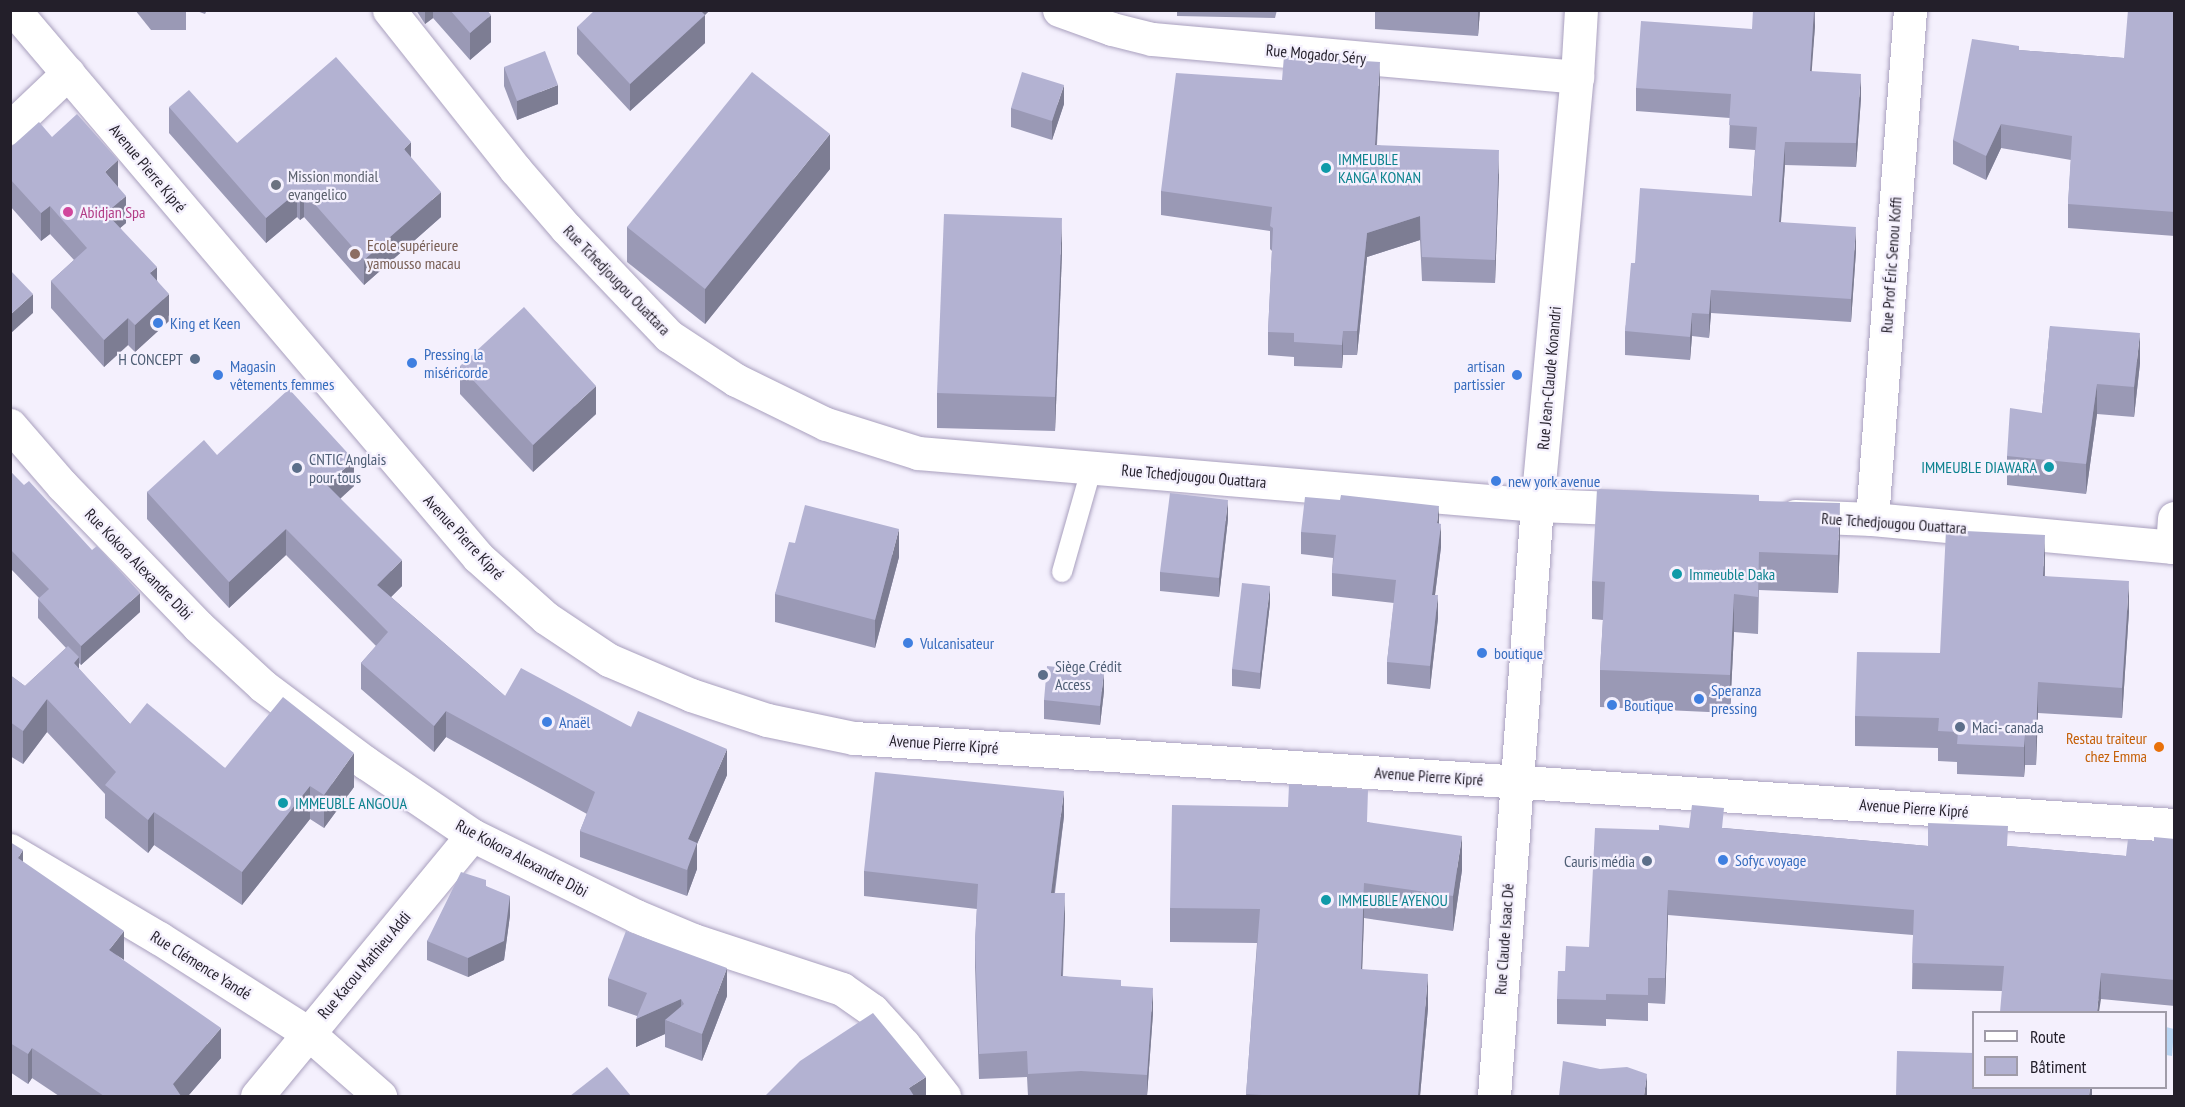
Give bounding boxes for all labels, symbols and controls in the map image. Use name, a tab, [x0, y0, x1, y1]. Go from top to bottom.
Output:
street label: Rue Mogador Séry	[1265, 40, 1367, 68]
street label: Avenue Pierre Kipré	[106, 120, 190, 216]
place label: IMMEUBLE KANGA KONAN	[1338, 149, 1422, 187]
marker: IMMEUBLE KANGA KONAN	[1319, 161, 1333, 175]
place label: Mission mondial evangelico	[288, 166, 378, 204]
marker: Mission mondial evangelico	[269, 178, 283, 192]
street label: Rue Prof Éric Senou Koffi	[1877, 196, 1905, 334]
place label: Abidjan Spa	[80, 202, 145, 222]
marker: Abidjan Spa	[61, 205, 75, 219]
street label: Rue Tchedjougou Ouattara	[559, 221, 675, 339]
place label: Ecole supérieure yamousso macau	[367, 235, 461, 273]
marker: Ecole supérieure yamousso macau	[348, 247, 362, 261]
street label: Rue Jean-Claude Konandri	[1533, 305, 1565, 451]
place label: King et Keen	[170, 313, 240, 333]
marker: King et Keen	[151, 316, 165, 330]
place label: Pressing la miséricorde	[424, 344, 488, 382]
place label: H CONCEPT	[118, 349, 183, 369]
marker: H CONCEPT	[188, 352, 202, 366]
place label: Magasin vêtements femmes	[230, 356, 334, 394]
marker: Pressing la miséricorde	[405, 356, 419, 370]
place label: artisan partissier	[1454, 356, 1505, 394]
marker: Magasin vêtements femmes	[211, 368, 225, 382]
marker: artisan partissier	[1510, 368, 1524, 382]
place label: CNTIC Anglais pour tous	[309, 449, 387, 487]
place label: IMMEUBLE DIAWARA	[1921, 457, 2037, 477]
street label: Rue Tchedjougou Ouattara	[1120, 460, 1268, 492]
marker: IMMEUBLE DIAWARA	[2042, 460, 2056, 474]
marker: CNTIC Anglais pour tous	[290, 461, 304, 475]
place label: new york avenue	[1508, 471, 1601, 491]
marker: new york avenue	[1489, 474, 1503, 488]
street label: Avenue Pierre Kipré	[420, 491, 508, 583]
street label: Rue Kokora Alexandre Dibi	[81, 504, 197, 624]
street label: Rue Tchedjougou Ouattara	[1821, 508, 1967, 538]
place label: Immeuble Daka	[1689, 564, 1775, 584]
marker: Immeuble Daka	[1670, 567, 1684, 581]
place label: Vulcanisateur	[920, 633, 994, 653]
marker: Vulcanisateur	[901, 636, 915, 650]
place label: boutique	[1494, 643, 1543, 663]
marker: boutique	[1475, 646, 1489, 660]
place label: Siège Crédit Access	[1055, 656, 1122, 694]
marker: Siège Crédit Access	[1036, 668, 1050, 682]
place label: Speranza pressing	[1711, 680, 1761, 718]
marker: Speranza pressing	[1692, 692, 1706, 706]
place label: Boutique	[1624, 695, 1674, 715]
marker: Boutique	[1605, 698, 1619, 712]
place label: Anaël	[559, 712, 590, 732]
marker: Anaël	[540, 715, 554, 729]
place label: Maci- canada	[1972, 717, 2045, 737]
marker: Maci- canada	[1953, 720, 1967, 734]
place label: Restau traiteur chez Emma	[2066, 728, 2147, 766]
street label: Avenue Pierre Kipré	[889, 731, 999, 757]
marker: Restau traiteur chez Emma	[2152, 740, 2166, 754]
street label: Avenue Pierre Kipré	[1374, 763, 1484, 789]
place label: IMMEUBLE ANGOUA	[295, 793, 407, 813]
street label: Avenue Pierre Kipré	[1859, 795, 1969, 821]
marker: IMMEUBLE ANGOUA	[276, 796, 290, 810]
street label: Rue Kokora Alexandre Dibi	[453, 815, 591, 901]
place label: Sofyc voyage	[1735, 850, 1807, 870]
place label: Cauris média	[1564, 851, 1635, 871]
marker: Sofyc voyage	[1716, 853, 1730, 867]
marker: Cauris média	[1640, 854, 1654, 868]
street label: Rue Claude Isaac Dé	[1491, 882, 1517, 996]
place label: IMMEUBLE AYENOU	[1338, 890, 1448, 910]
marker: IMMEUBLE AYENOU	[1319, 893, 1333, 907]
street label: Rue Kacou Mathieu Addi	[313, 907, 415, 1023]
street label: Rue Clémence Yandé	[147, 926, 255, 1004]
legend	[1972, 1011, 2167, 1089]
text: Route	[2030, 1025, 2066, 1048]
text: Bâtiment	[2030, 1055, 2087, 1078]

